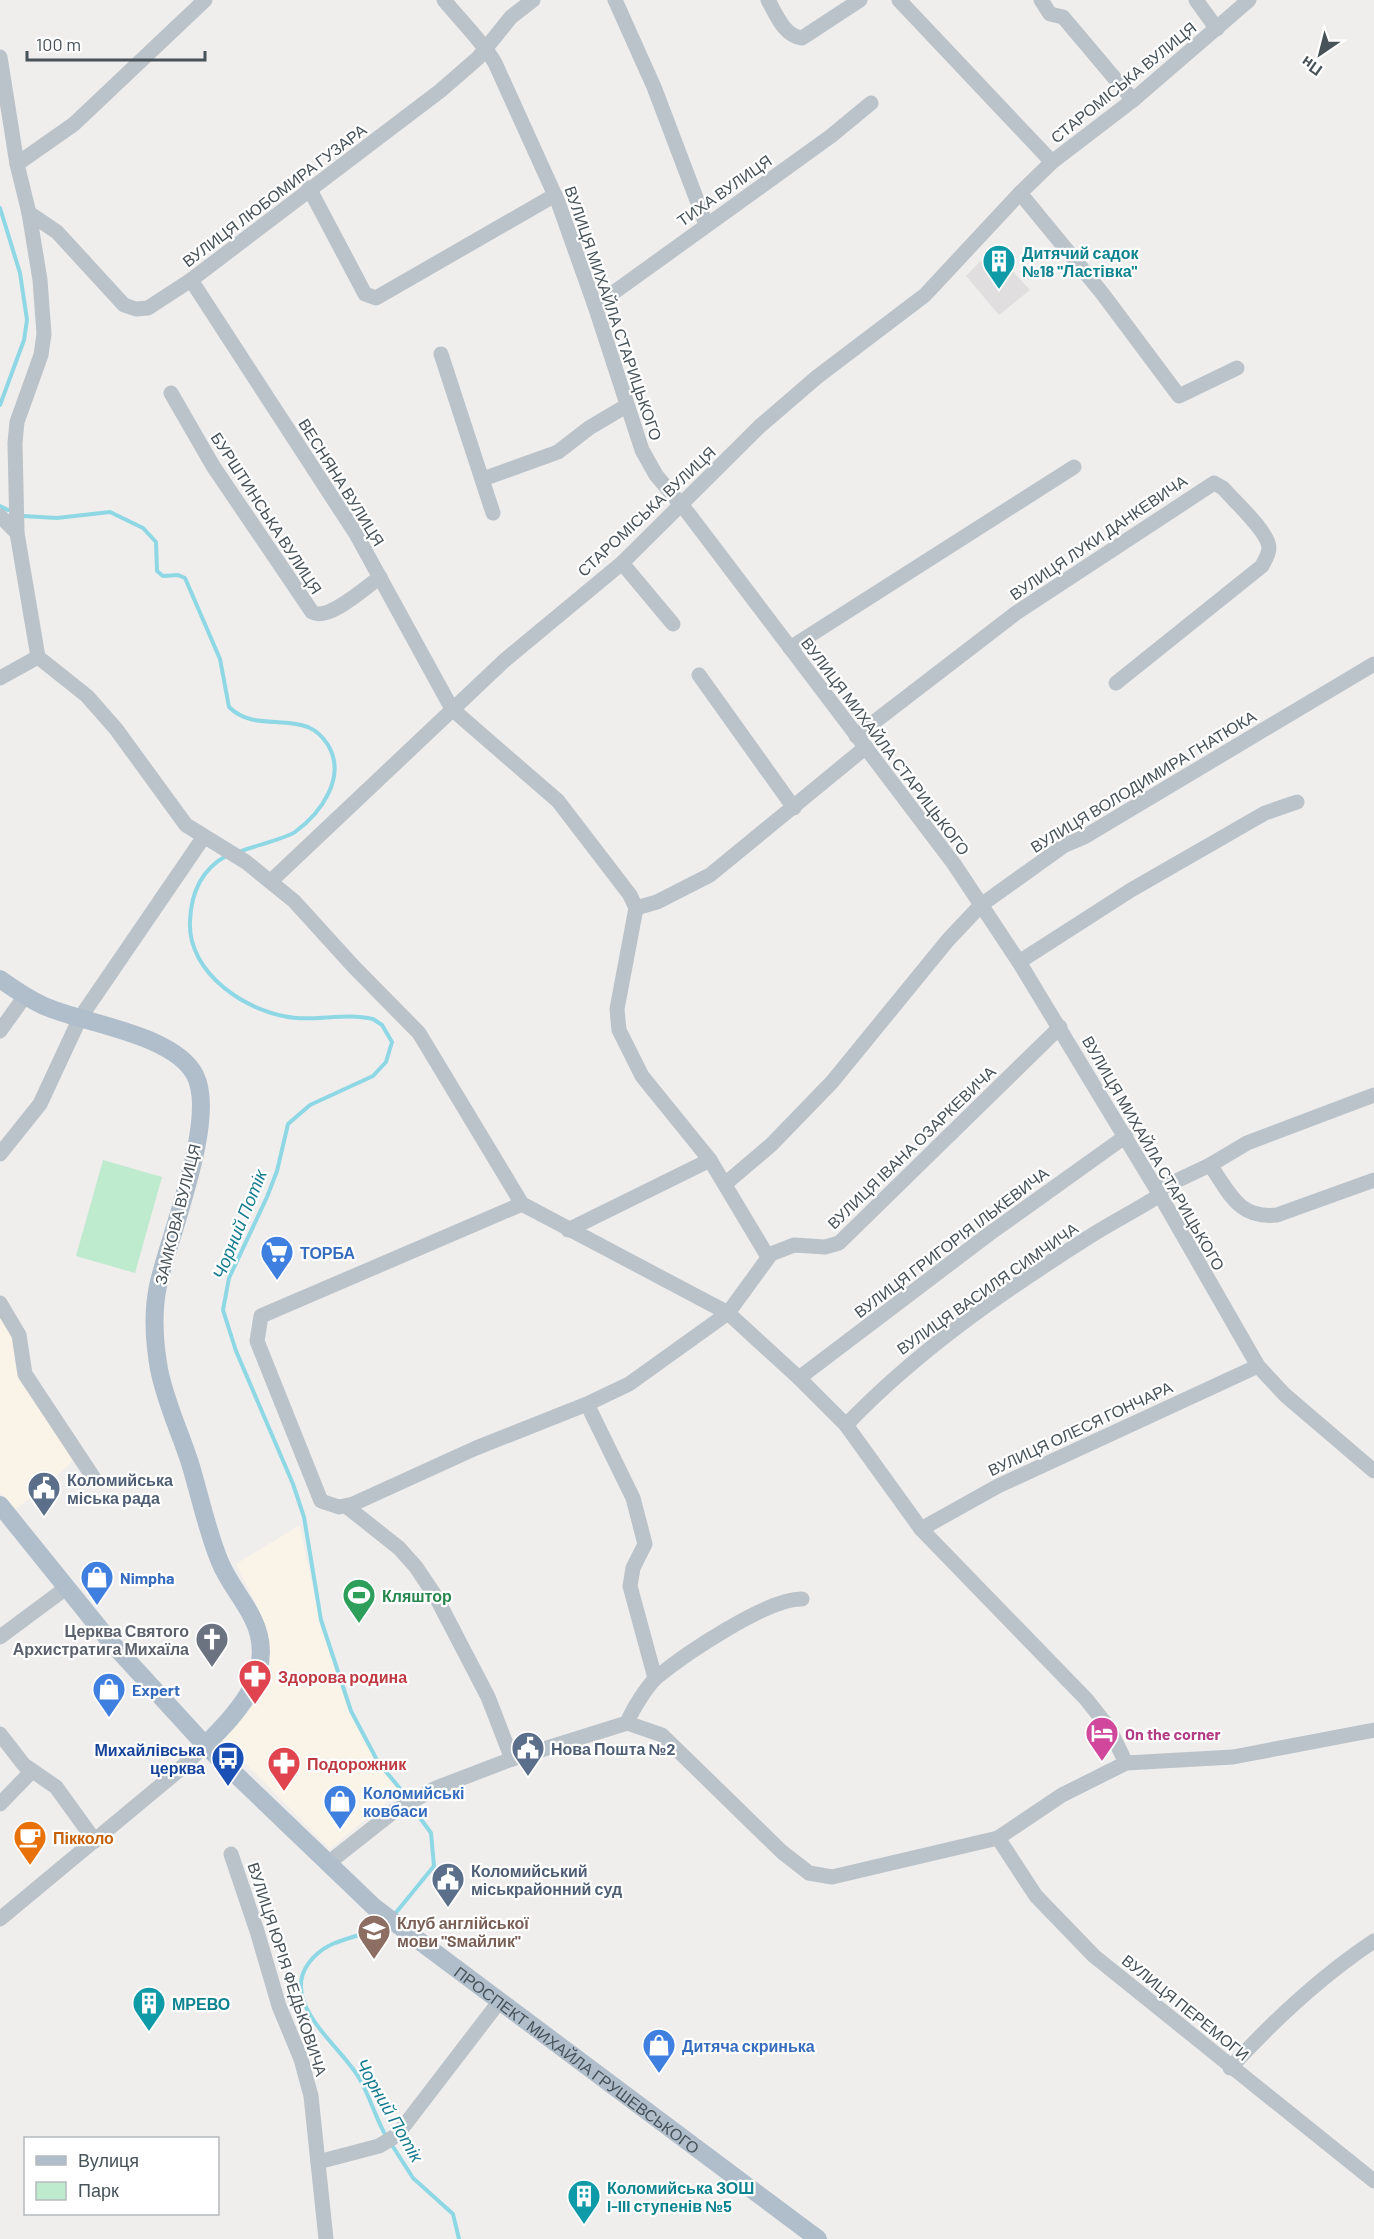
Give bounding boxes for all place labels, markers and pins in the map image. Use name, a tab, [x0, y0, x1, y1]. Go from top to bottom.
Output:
building icon: Дитячий садок №18 "Ластівка"	[981, 243, 1017, 290]
place label: Дитячий садок №18 "Ластівка"	[1022, 243, 1139, 280]
supermarket icon: ТОРБА	[259, 1234, 295, 1281]
place label: ТОРБА	[300, 1243, 355, 1262]
public building icon: Коломийська міська рада	[26, 1470, 62, 1517]
place label: Коломийська міська рада	[67, 1470, 173, 1507]
shop icon: Nimpha	[79, 1559, 115, 1606]
place label: Nimpha	[120, 1568, 174, 1587]
sports icon: Кляштор	[341, 1577, 377, 1624]
place label: Кляштор	[382, 1586, 452, 1605]
place label: Церква Святого Архистратига Михаїла	[13, 1621, 189, 1658]
church icon: Церква Святого Архистратига Михаїла	[194, 1621, 230, 1668]
pharmacy icon: Здорова родина	[237, 1658, 273, 1705]
place label: Здорова родина	[278, 1667, 407, 1686]
shop icon: Expert	[91, 1671, 127, 1718]
place label: Expert	[132, 1680, 180, 1699]
hotel icon: On the corner	[1084, 1715, 1120, 1762]
place label: On the corner	[1125, 1724, 1221, 1743]
public building icon: Нова Пошта №2	[510, 1730, 546, 1777]
place label: Нова Пошта №2	[551, 1739, 675, 1758]
place label: Михайлівська церква	[95, 1740, 205, 1777]
bus stop icon: Михайлівська церква	[210, 1740, 246, 1787]
pharmacy icon: Подорожник	[266, 1745, 302, 1792]
place label: Подорожник	[307, 1754, 407, 1773]
shop icon: Коломийські ковбаси	[322, 1783, 358, 1830]
place label: Коломийські ковбаси	[363, 1783, 464, 1820]
cafe icon: Пікколо	[12, 1819, 48, 1866]
place label: Пікколо	[53, 1828, 114, 1847]
public building icon: Коломийський міськрайонний суд	[430, 1861, 466, 1908]
place label: Коломийський міськрайонний суд	[471, 1861, 622, 1898]
school or university icon: Клуб англійської мови "Sмайлик"	[356, 1913, 392, 1960]
place label: Клуб англійської мови "Sмайлик"	[397, 1913, 529, 1950]
building icon: МРЕВО	[131, 1985, 167, 2032]
place label: МРЕВО	[172, 1994, 230, 2013]
shop icon: Дитяча скринька	[641, 2027, 677, 2074]
place label: Дитяча скринька	[682, 2036, 815, 2055]
building icon: Коломийська ЗОШ I-III ступенів №5	[566, 2178, 602, 2225]
place label: Коломийська ЗОШ I-III ступенів №5	[607, 2178, 754, 2215]

